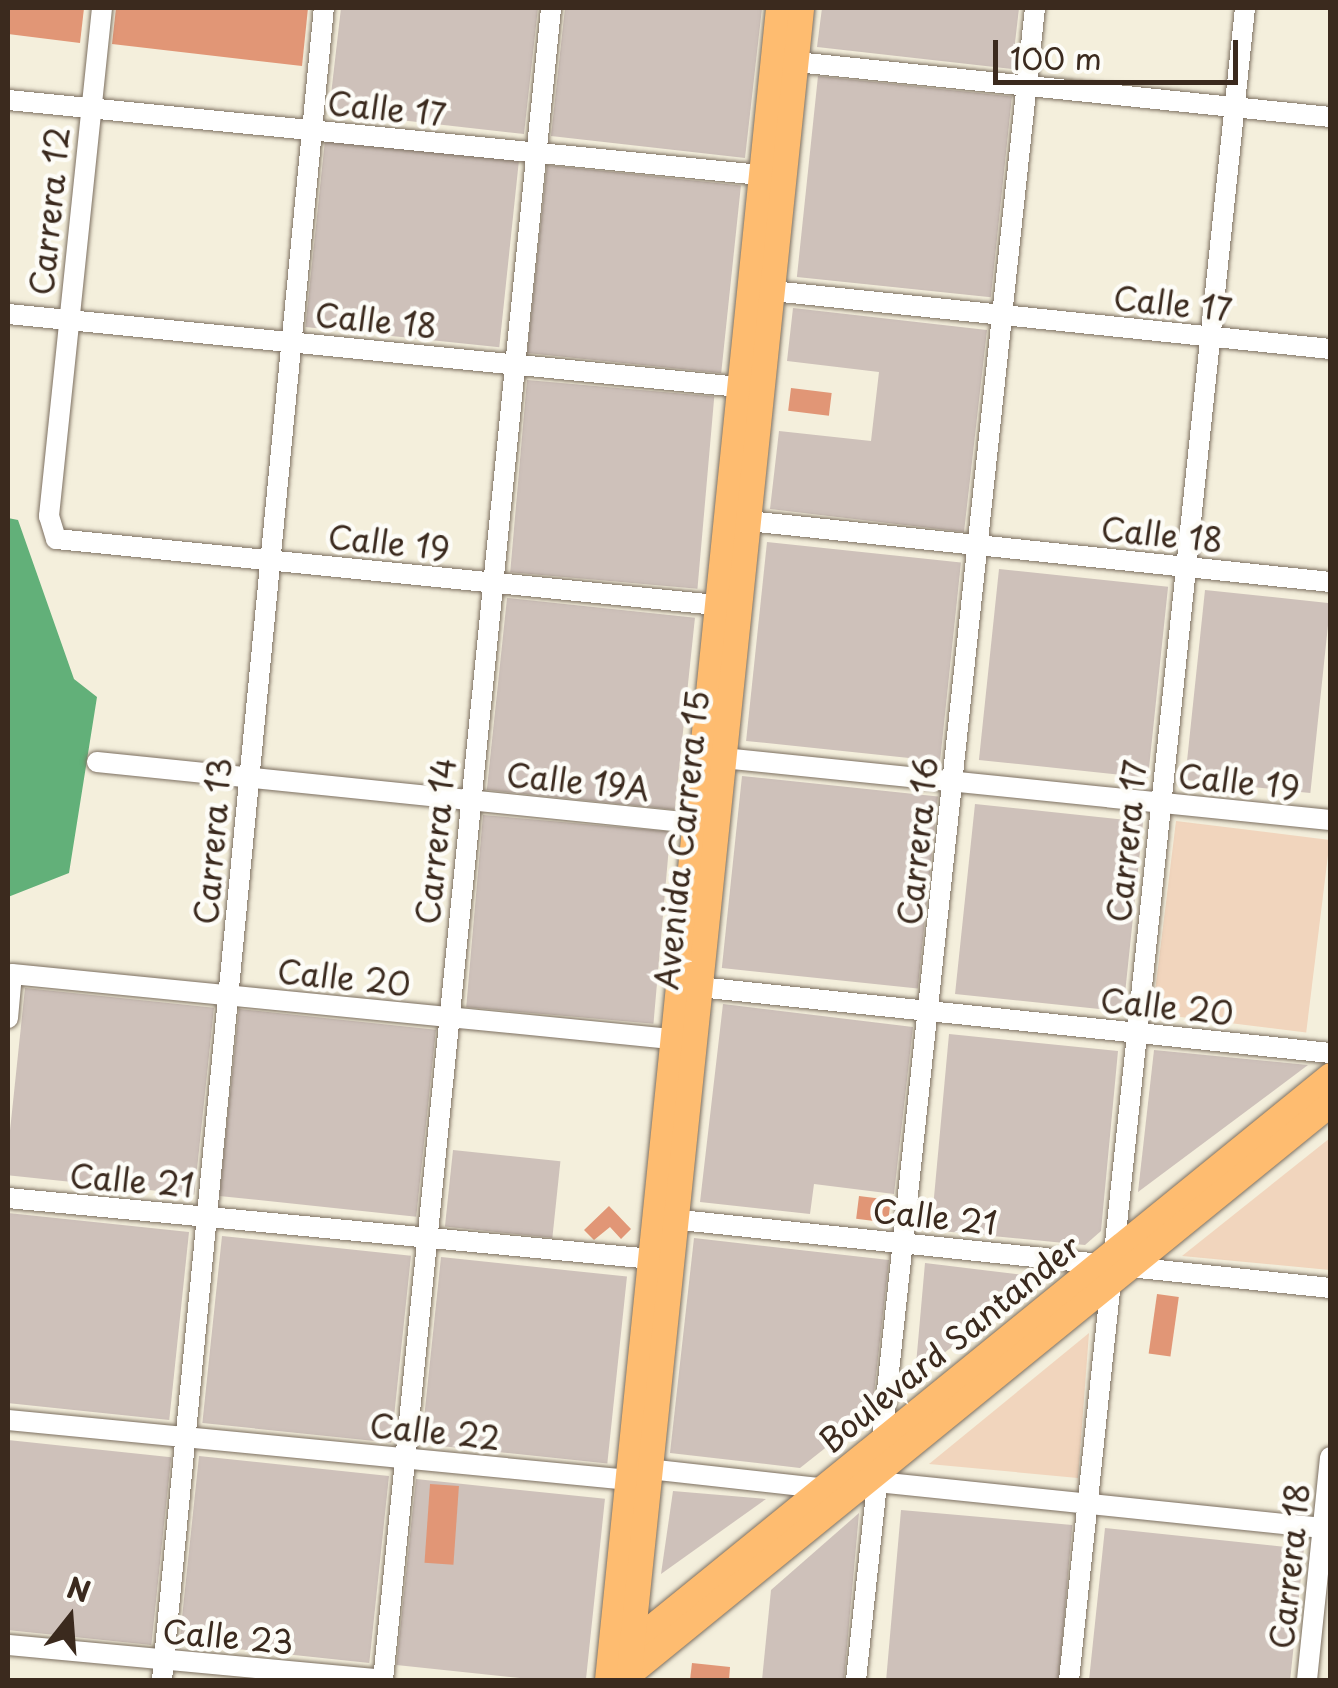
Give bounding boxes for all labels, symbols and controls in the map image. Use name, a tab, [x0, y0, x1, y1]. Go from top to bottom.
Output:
scale bar	[998, 20, 1243, 82]
text: 100 m	[1010, 35, 1102, 80]
street label: Calle 17	[325, 83, 449, 133]
street label: Carrera 12	[21, 125, 77, 297]
street label: Calle 17	[1111, 278, 1235, 328]
street label: Calle 18	[313, 294, 439, 346]
street label: Calle 18	[1099, 508, 1225, 560]
street label: Calle 19	[327, 517, 451, 567]
street label: Avenida Carrera 15	[646, 689, 716, 991]
street label: Calle 19A	[504, 754, 652, 808]
street label: Carrera 13	[186, 755, 238, 927]
street label: Carrera 14	[407, 755, 463, 927]
street label: Carrera 16	[889, 755, 945, 927]
street label: Calle 19	[1177, 756, 1301, 806]
street label: Carrera 17	[1098, 757, 1154, 925]
street label: Calle 20	[275, 951, 413, 1003]
street label: Calle 20	[1098, 980, 1236, 1032]
street label: Calle 21	[68, 1155, 196, 1205]
street label: Calle 21	[871, 1190, 999, 1242]
street label: Boulevard Santander	[811, 1226, 1087, 1460]
street label: Calle 22	[368, 1405, 502, 1457]
street label: Carrera 18	[1261, 1481, 1317, 1651]
text: N	[62, 1565, 96, 1613]
north arrow	[20, 1568, 120, 1668]
street label: Calle 23	[161, 1611, 295, 1661]

